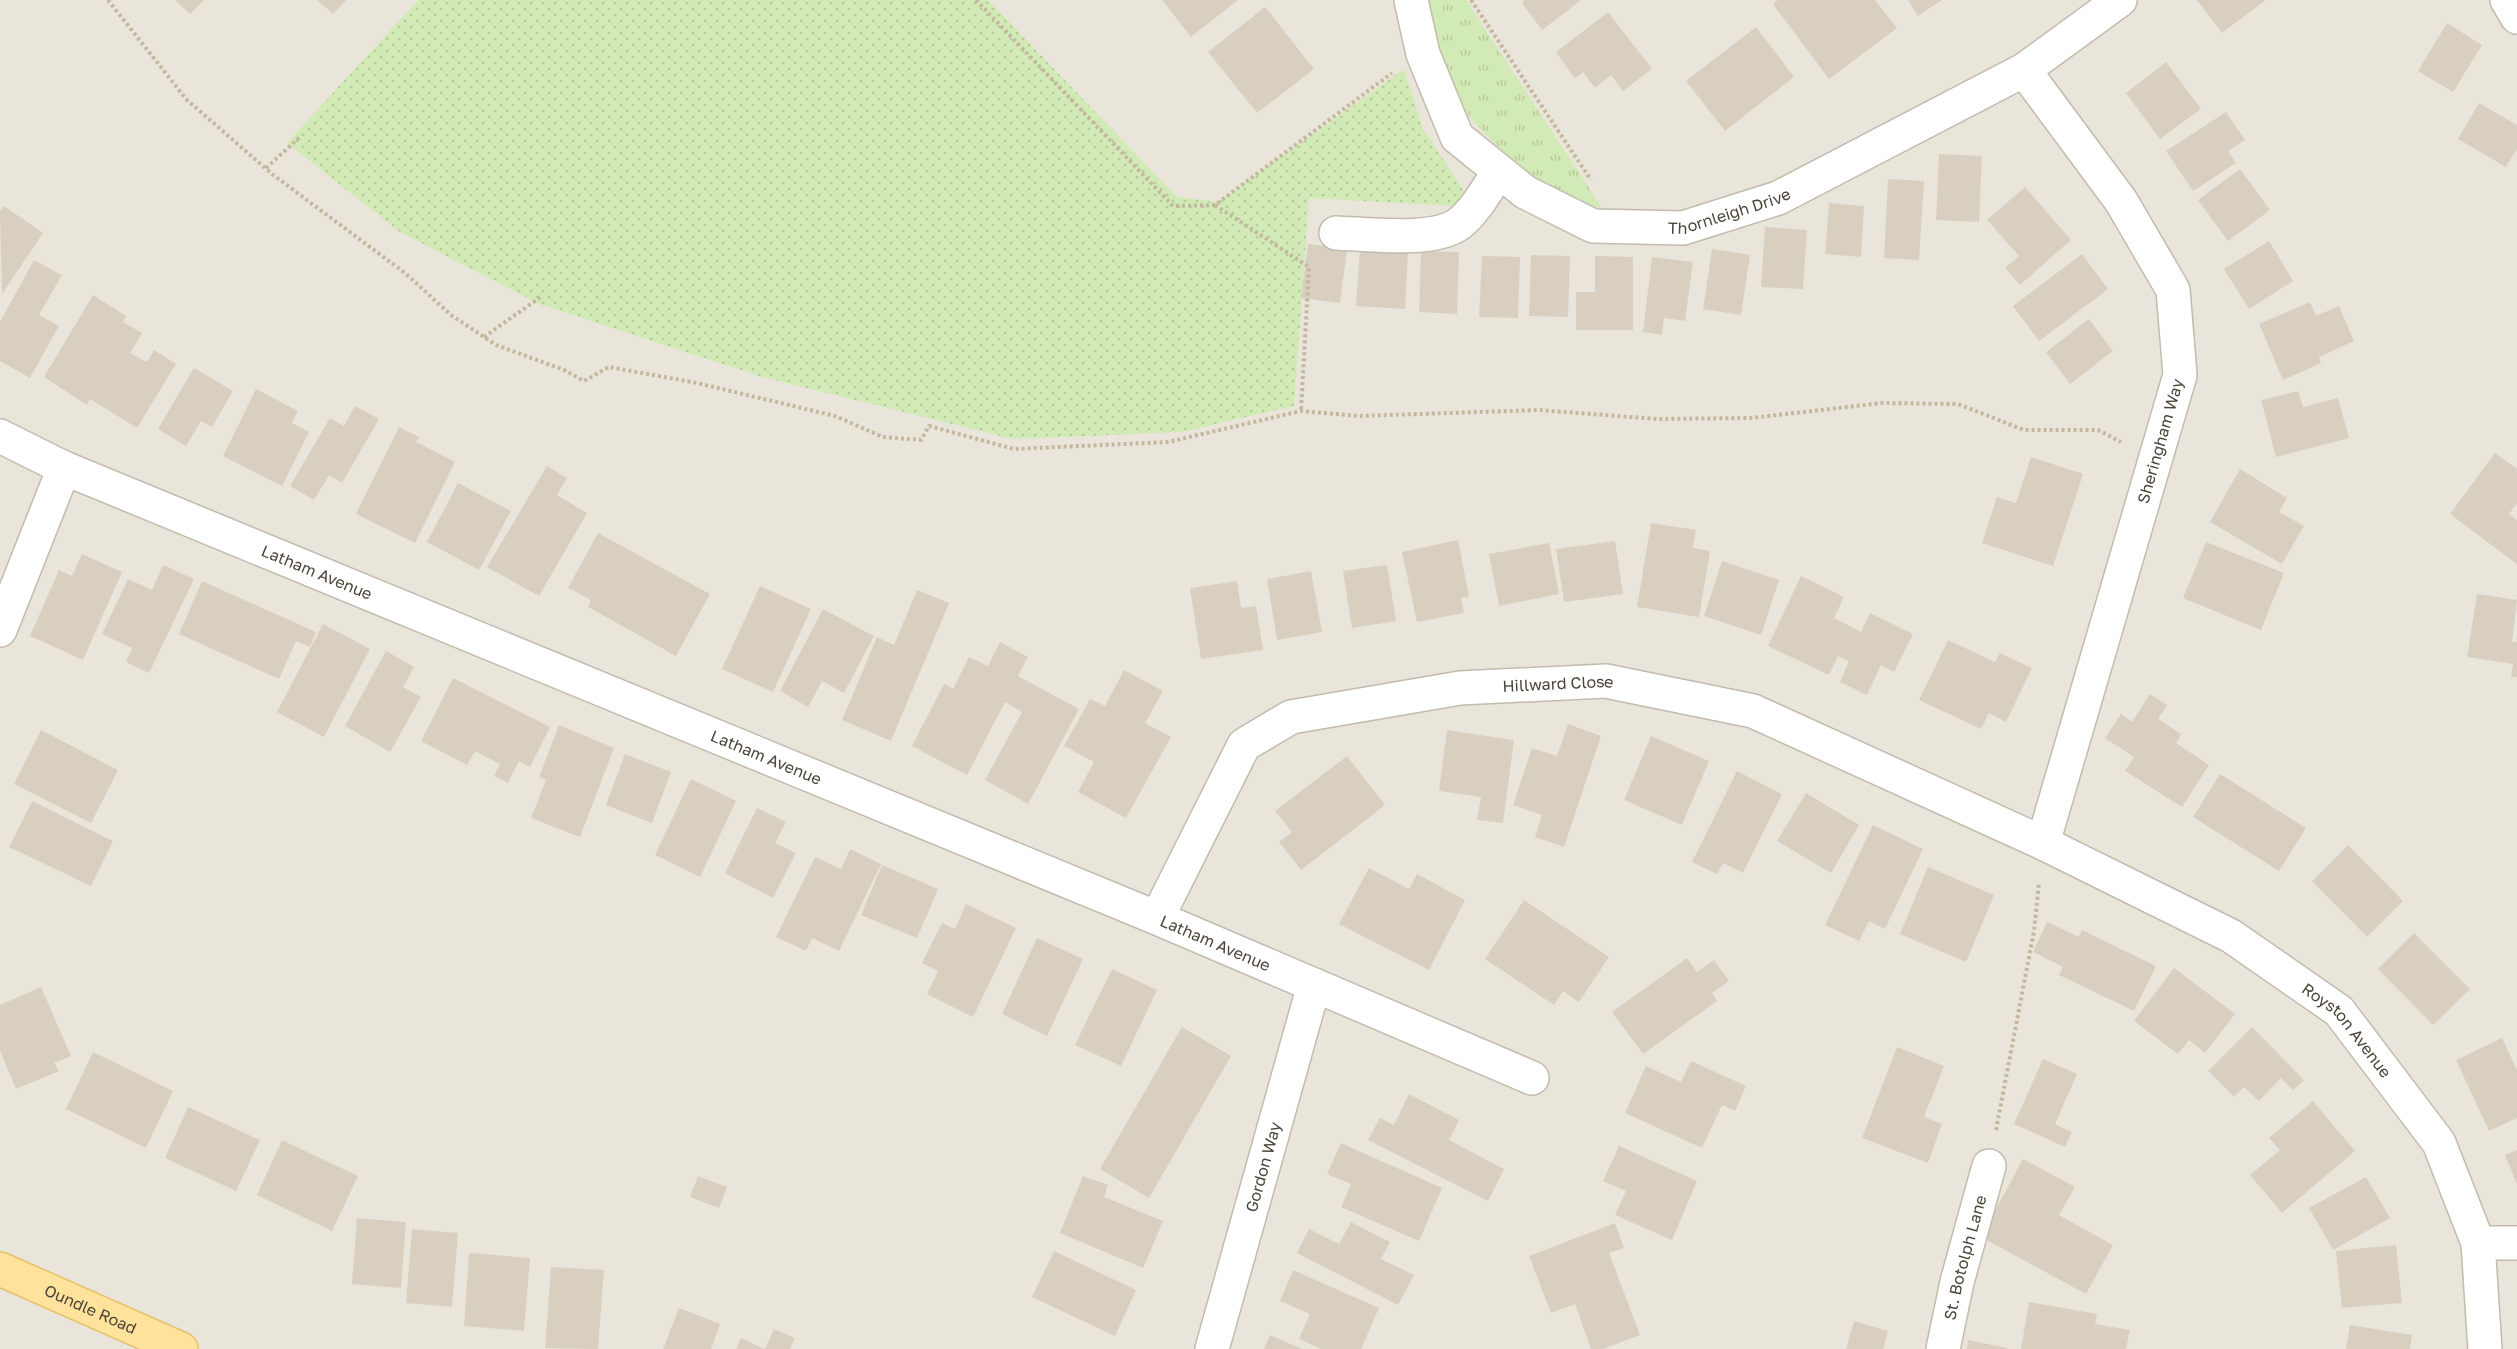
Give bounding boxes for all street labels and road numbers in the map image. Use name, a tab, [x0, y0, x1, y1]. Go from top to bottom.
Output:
street label: Thornleigh Drive	[1668, 183, 1794, 238]
street label: Sheringham Way	[2133, 376, 2187, 506]
street label: Latham Avenue	[258, 540, 375, 604]
street label: Hillward Close	[1502, 671, 1616, 696]
street label: Latham Avenue	[708, 725, 825, 789]
street label: Latham Avenue	[1157, 911, 1274, 975]
street label: Royston Avenue	[2298, 978, 2396, 1082]
street label: Gordon Way	[1241, 1120, 1285, 1214]
street label: St. Botolph Lane	[1939, 1193, 1990, 1322]
street label: Oundle Road	[41, 1280, 140, 1338]

